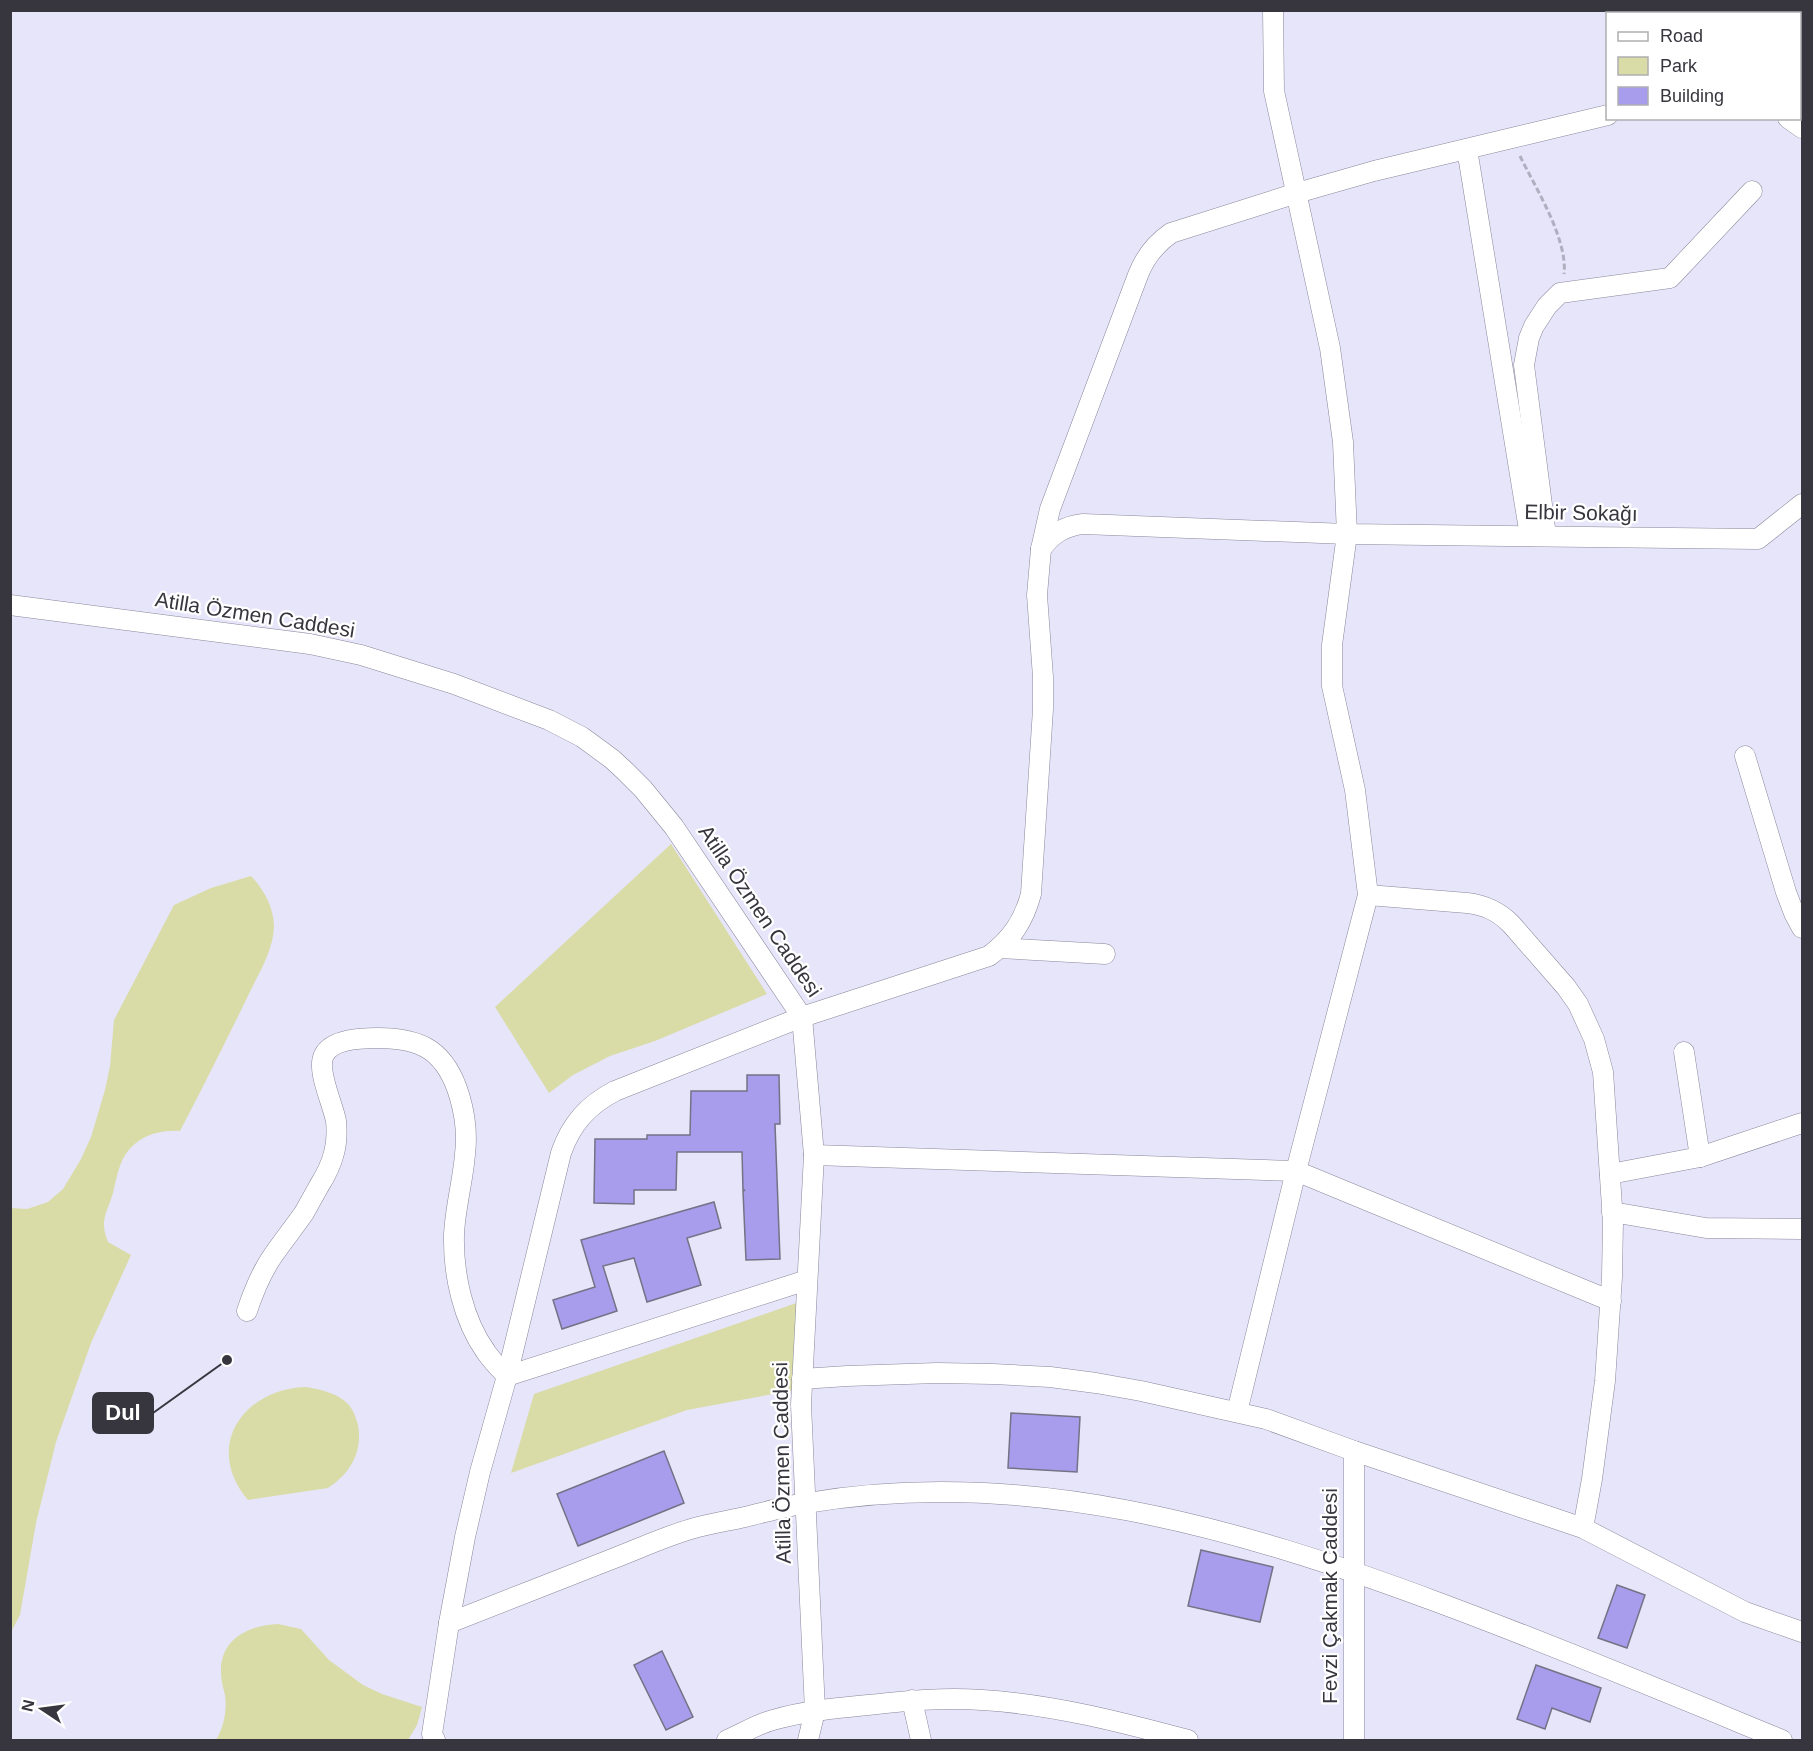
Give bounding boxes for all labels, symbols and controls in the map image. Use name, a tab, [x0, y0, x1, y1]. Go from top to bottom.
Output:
legend	[1606, 12, 1801, 120]
text: Road	[1660, 26, 1703, 46]
text: Park	[1660, 56, 1698, 76]
text: Building	[1660, 86, 1724, 106]
street label: Elbir Sokağı	[1524, 500, 1638, 525]
street label: Atilla Özmen Caddesi	[154, 587, 357, 642]
street label: Atilla Özmen Caddesi	[694, 821, 826, 1001]
street label: Atilla Özmen Caddesi	[768, 1362, 795, 1564]
callout: Dul	[93, 1393, 153, 1433]
text: Dul	[105, 1400, 141, 1425]
street label: Fevzi Çakmak Caddesi	[1318, 1488, 1341, 1704]
north arrow	[12, 1679, 72, 1739]
text: N	[18, 1698, 37, 1713]

